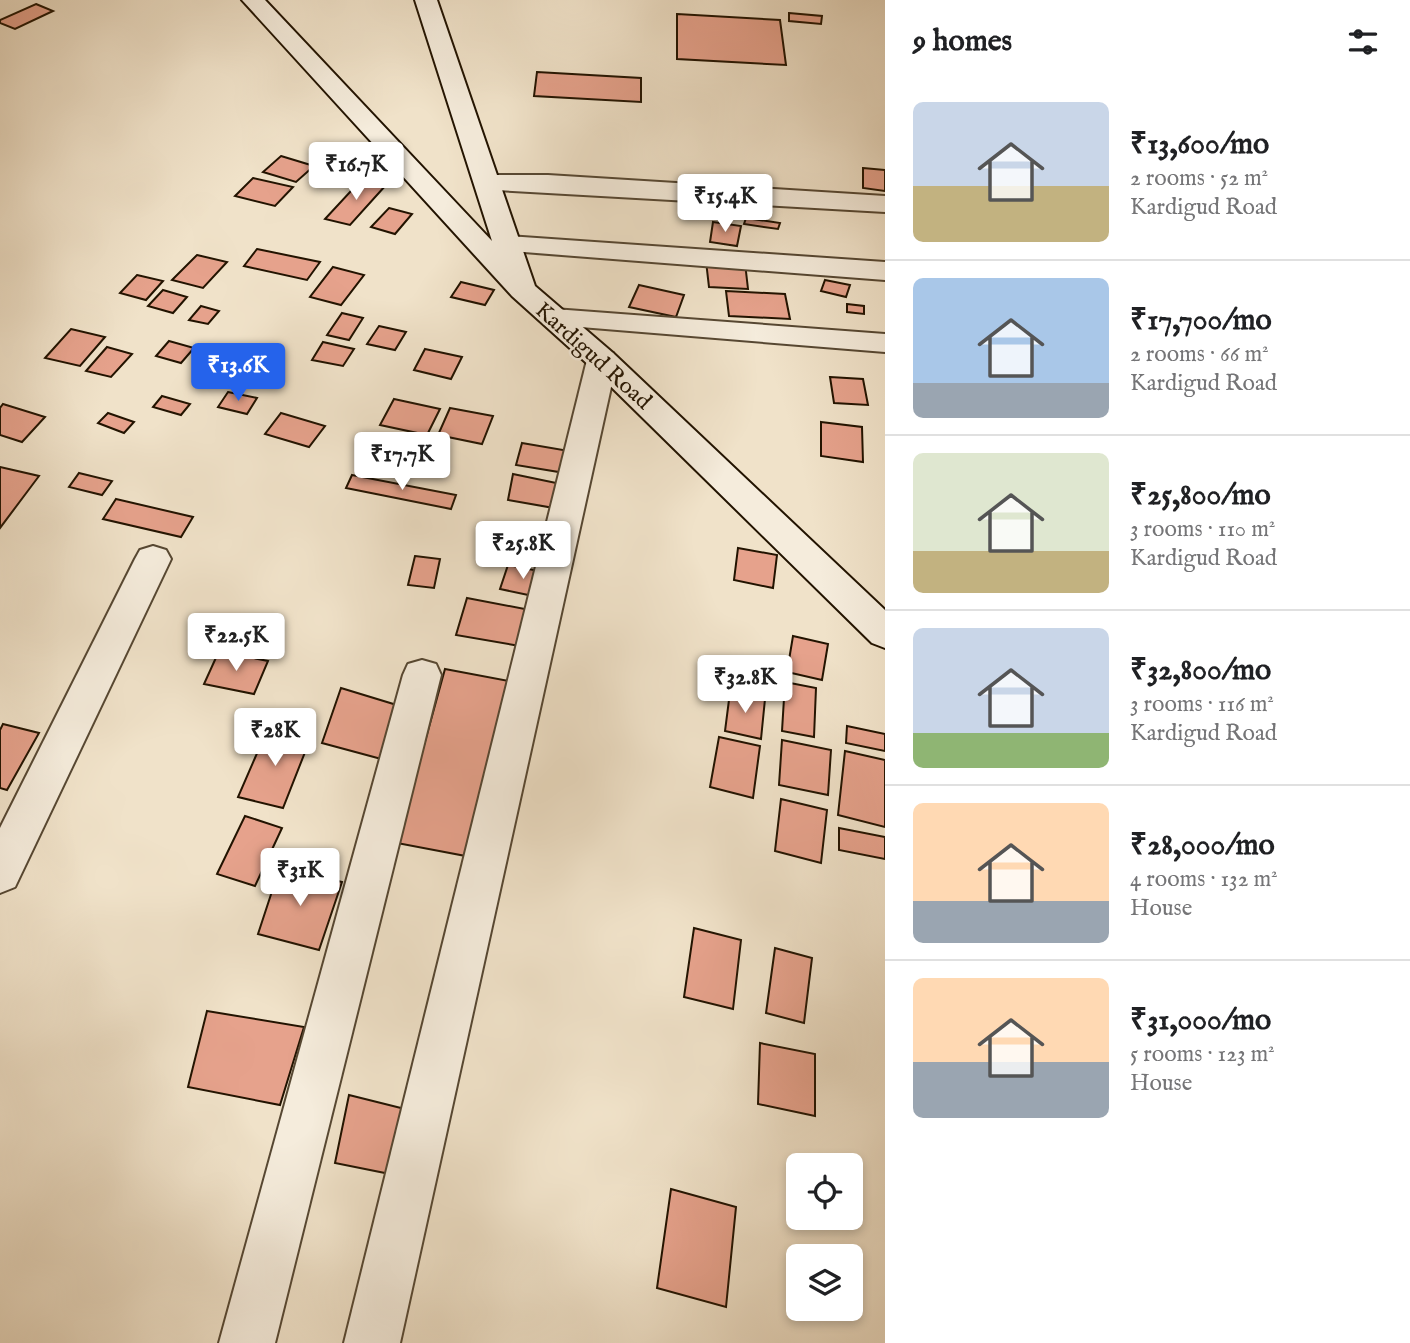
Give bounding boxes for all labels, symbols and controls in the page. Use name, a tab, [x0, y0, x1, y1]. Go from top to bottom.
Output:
text: 9 homes	[913, 23, 1012, 61]
icon: filters	[1344, 23, 1382, 61]
text: ₹13,600/mo	[1130, 126, 1269, 164]
icon: home	[969, 130, 1053, 214]
pin: ₹16.7K	[299, 142, 413, 202]
text: ₹16.7K	[325, 150, 387, 179]
text: 2 rooms · 52 m²	[1130, 164, 1268, 193]
pin: ₹15.4K	[668, 174, 782, 234]
text: ₹15.4K	[693, 182, 757, 211]
text: Kardigud Road	[1130, 193, 1277, 222]
street label: Kardigud Road	[529, 296, 658, 417]
text: ₹17,700/mo	[1130, 302, 1272, 340]
icon: home	[969, 306, 1053, 390]
text: 2 rooms · 66 m²	[1130, 340, 1269, 369]
pin: ₹13.6K	[181, 344, 295, 403]
text: ₹13.6K	[207, 351, 269, 380]
text: Kardigud Road	[1130, 369, 1277, 398]
pin: ₹17.7K	[345, 433, 459, 492]
text: ₹17.7K	[370, 440, 434, 469]
text: ₹25,800/mo	[1130, 477, 1271, 515]
icon: home	[969, 481, 1053, 565]
text: 3 rooms · 110 m²	[1130, 515, 1275, 544]
pin: ₹25.8K	[466, 522, 580, 581]
text: ₹25.8K	[492, 529, 554, 558]
text: Kardigud Road	[1130, 544, 1277, 573]
pin: ₹22.5K	[179, 614, 293, 673]
text: ₹22.5K	[204, 621, 268, 650]
text: ₹32,800/mo	[1130, 652, 1271, 690]
pin: ₹32.8K	[688, 656, 802, 715]
icon: home	[969, 656, 1053, 740]
text: ₹32.8K	[713, 663, 777, 692]
text: 3 rooms · 116 m²	[1130, 690, 1274, 719]
pin: ₹28K	[234, 708, 316, 768]
text: ₹28K	[250, 716, 300, 745]
text: Kardigud Road	[1130, 719, 1277, 748]
text: ₹28,000/mo	[1130, 827, 1275, 865]
icon: home	[969, 831, 1053, 915]
pin: ₹31K	[259, 848, 341, 908]
text: ₹31K	[277, 856, 323, 885]
text: 4 rooms · 132 m²	[1130, 865, 1278, 894]
text: House	[1130, 894, 1192, 923]
text: ₹31,000/mo	[1130, 1002, 1271, 1040]
icon: home	[969, 1006, 1053, 1090]
text: 5 rooms · 123 m²	[1130, 1040, 1275, 1069]
text: House	[1130, 1069, 1192, 1098]
map controls	[786, 1153, 863, 1321]
button: locate	[786, 1153, 863, 1230]
button: layers	[786, 1244, 863, 1321]

